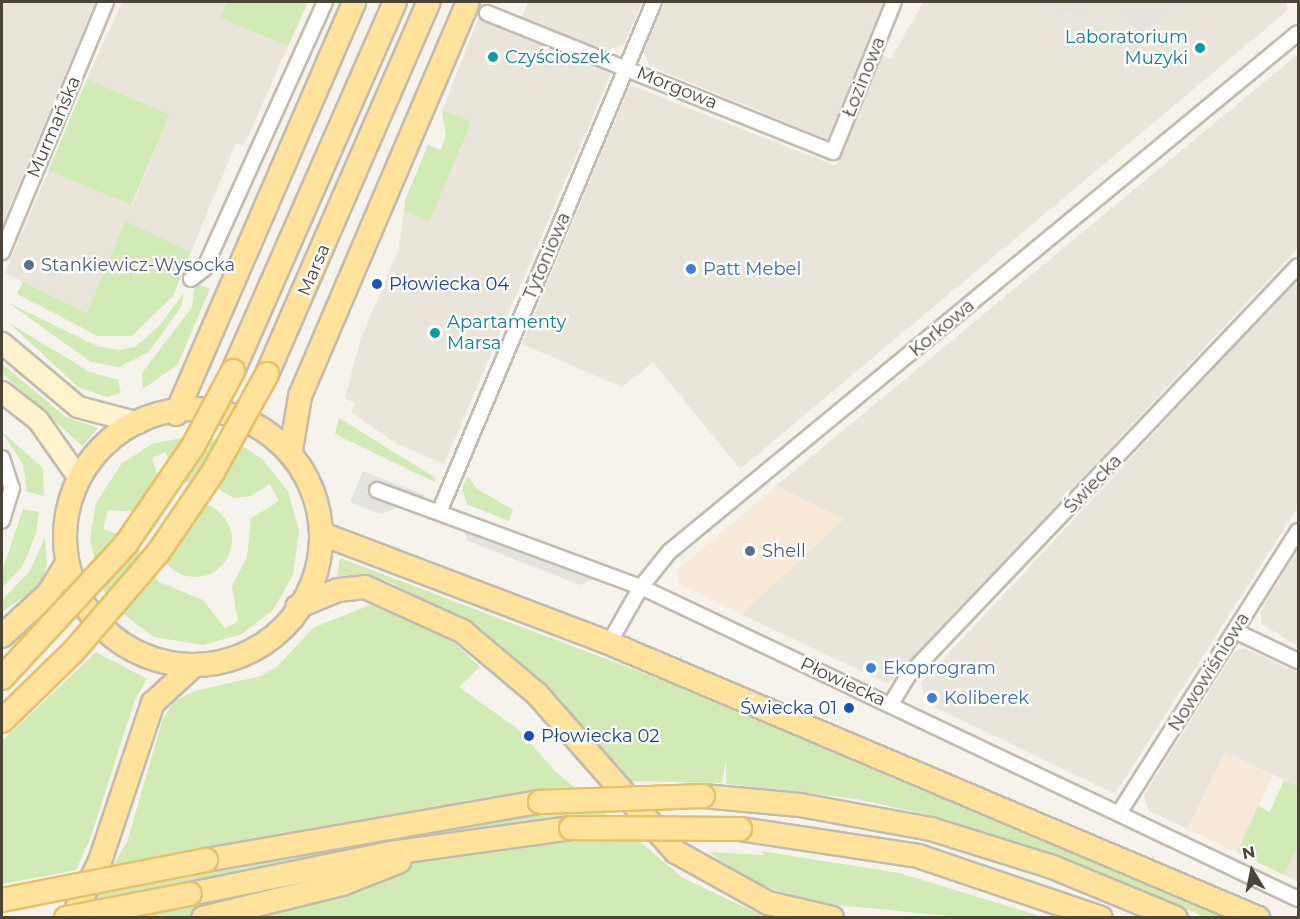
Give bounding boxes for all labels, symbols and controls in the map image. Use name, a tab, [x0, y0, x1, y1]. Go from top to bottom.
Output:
place label: Laboratorium Muzyki	[1065, 27, 1188, 70]
street label: Łozinowa	[838, 34, 890, 120]
marker: Laboratorium Muzyki	[1193, 41, 1207, 55]
place label: Czyścioszek	[505, 46, 610, 68]
marker: Czyścioszek	[486, 50, 500, 64]
street label: Morgowa	[634, 62, 720, 114]
street label: Murmańska	[23, 73, 85, 181]
street label: Tytoniowa	[519, 209, 575, 303]
street label: Marsa	[293, 241, 335, 299]
place label: Stankiewicz-Wysocka	[41, 254, 235, 276]
marker: Stankiewicz-Wysocka	[22, 258, 36, 272]
place label: Patt Mebel	[703, 258, 801, 280]
marker: Patt Mebel	[684, 262, 698, 276]
place label: Płowiecka 04	[389, 273, 509, 295]
marker: Płowiecka 04	[370, 277, 384, 291]
street label: Korkowa	[905, 295, 979, 361]
place label: Apartamenty Marsa	[447, 312, 566, 354]
marker: Apartamenty Marsa	[428, 326, 442, 340]
street label: Świecka	[1060, 450, 1126, 518]
place label: Shell	[762, 540, 806, 562]
marker: Shell	[743, 544, 757, 558]
street label: Nowowiśniowa	[1164, 609, 1254, 735]
street label: Płowiecka	[797, 653, 889, 711]
place label: Ekoprogram	[883, 657, 996, 679]
marker: Ekoprogram	[864, 661, 878, 675]
place label: Koliberek	[944, 687, 1029, 709]
marker: Koliberek	[925, 691, 939, 705]
place label: Świecka 01	[740, 697, 837, 719]
marker: Świecka 01	[842, 701, 856, 715]
place label: Płowiecka 02	[541, 725, 660, 747]
marker: Płowiecka 02	[522, 729, 536, 743]
north arrow	[1222, 841, 1282, 901]
text: N	[1241, 842, 1257, 863]

